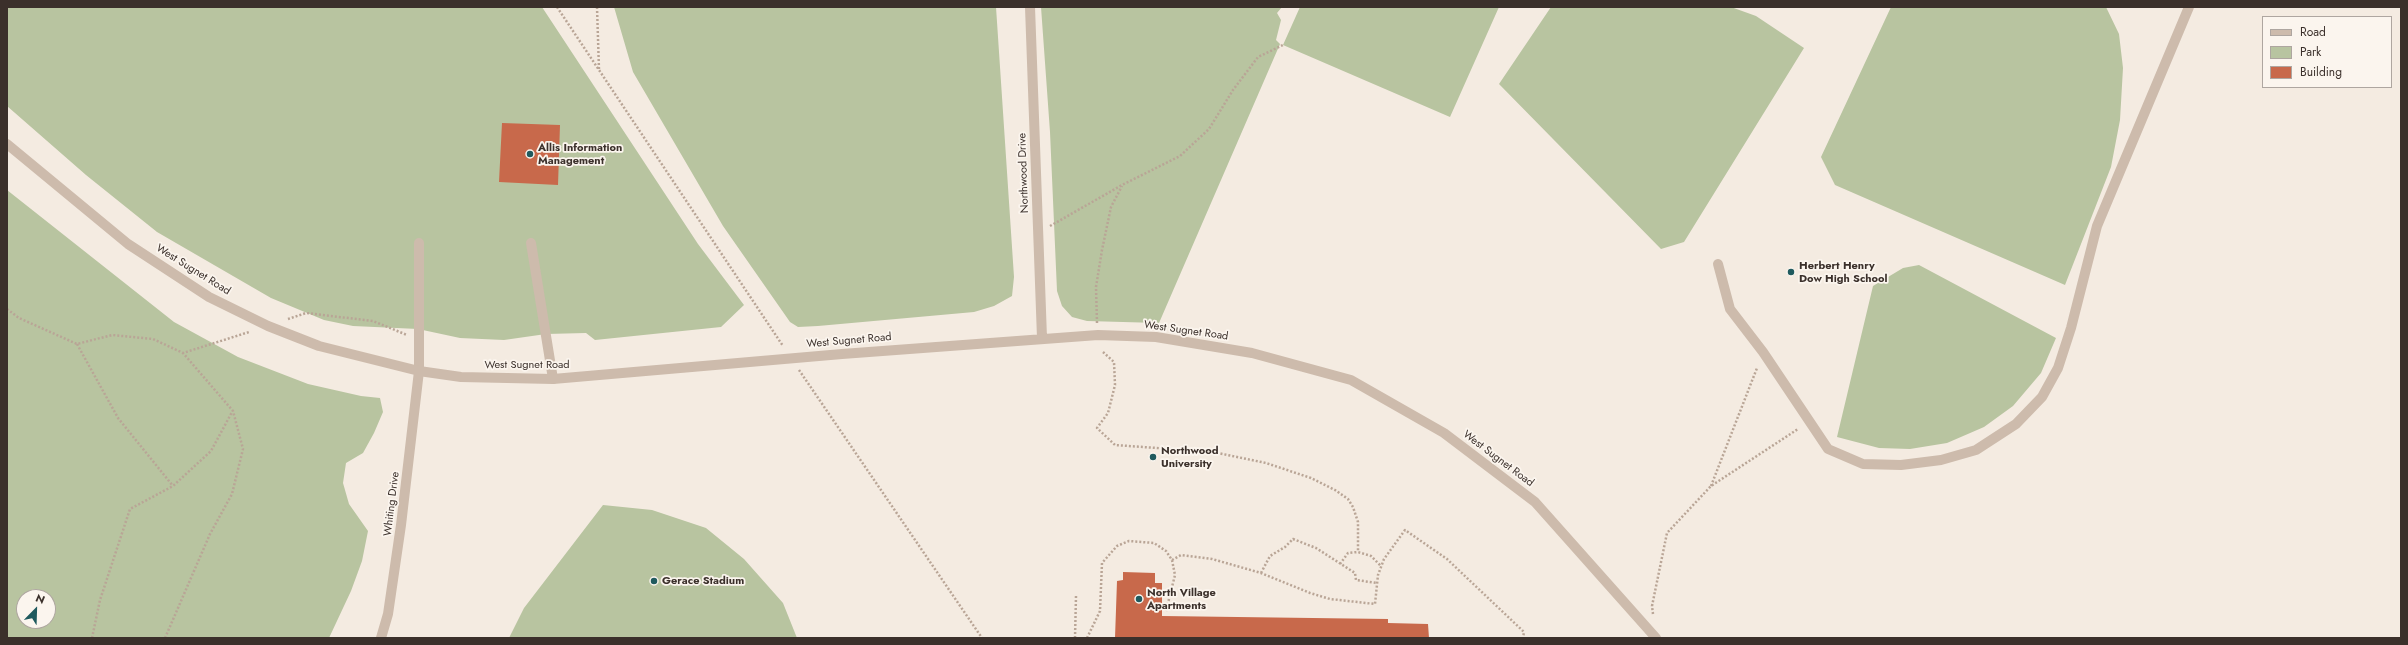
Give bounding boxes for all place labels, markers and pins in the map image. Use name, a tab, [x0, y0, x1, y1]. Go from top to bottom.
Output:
place label: Allis Information Management	[538, 141, 622, 167]
marker: Allis Information Management	[525, 149, 535, 159]
place label: Herbert Henry Dow High School	[1799, 259, 1888, 285]
marker: Herbert Henry Dow High School	[1786, 267, 1796, 277]
place label: Northwood University	[1161, 444, 1218, 470]
marker: Northwood University	[1148, 452, 1158, 462]
place label: Gerace Stadium	[662, 574, 744, 588]
marker: Gerace Stadium	[649, 576, 659, 586]
place label: North Village Apartments	[1147, 586, 1216, 612]
marker: North Village Apartments	[1134, 594, 1144, 604]

